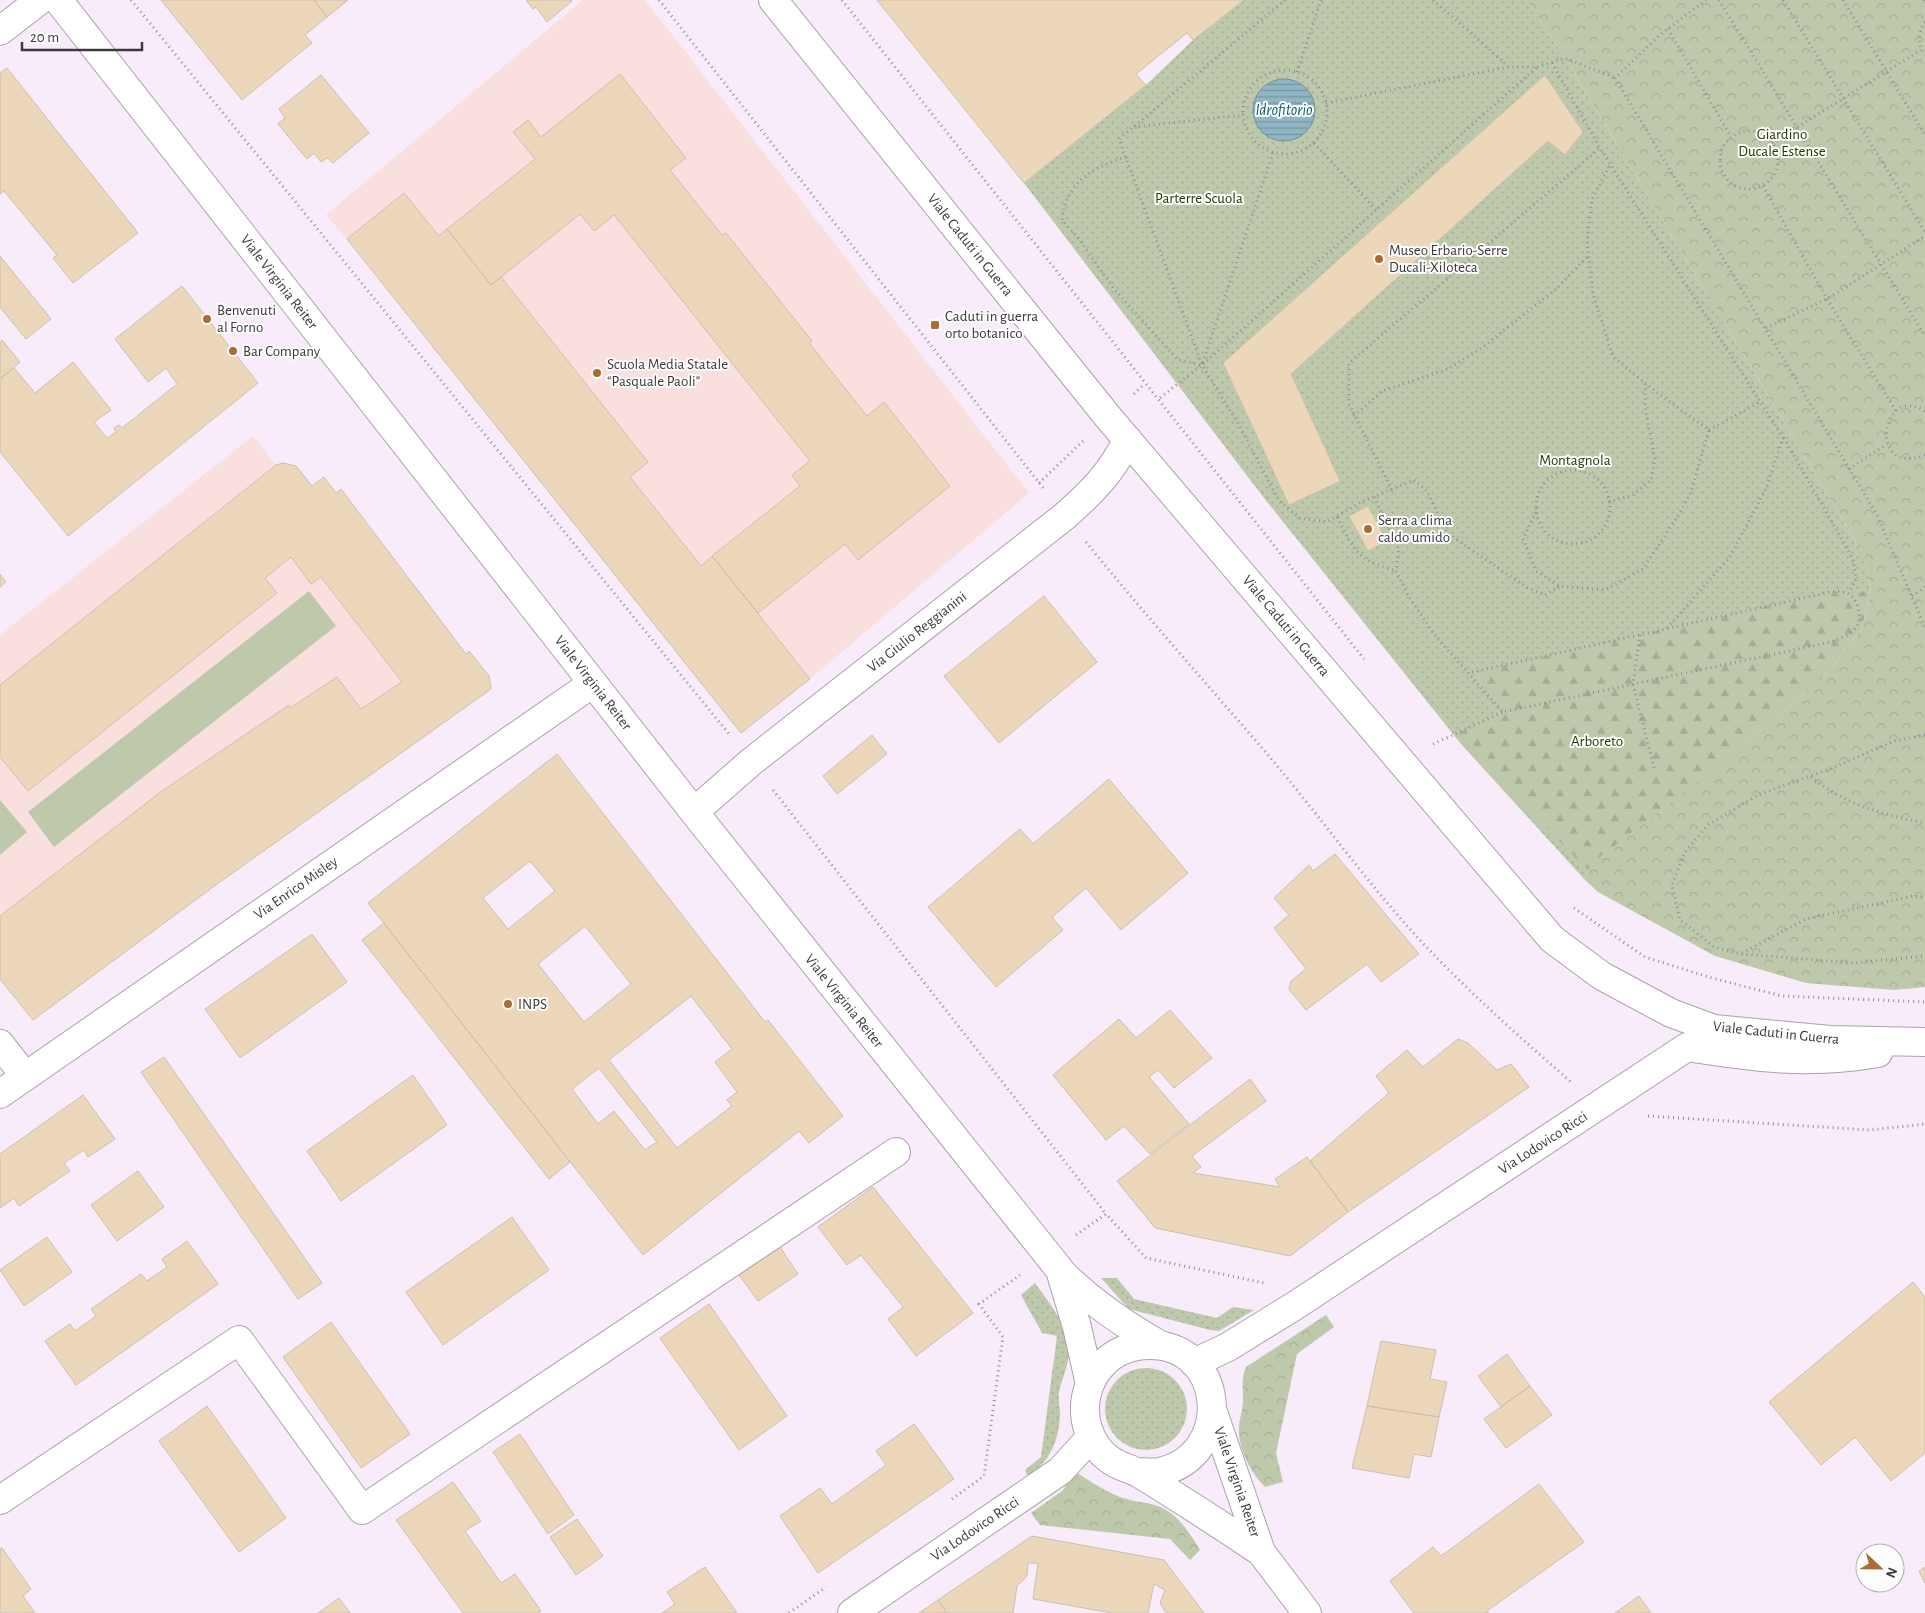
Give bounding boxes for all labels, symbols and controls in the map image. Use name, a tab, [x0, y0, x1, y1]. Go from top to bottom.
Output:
scale bar	[22, 20, 142, 52]
text: 20 m	[30, 30, 59, 45]
water label: Idrofitorio	[1255, 102, 1313, 118]
park label: Giardino Ducale Estense	[1738, 127, 1826, 159]
street label: Viale Caduti in Guerra	[924, 191, 1016, 299]
park label: Parterre Scuola	[1155, 191, 1243, 206]
street label: Viale Virginia Reiter	[238, 232, 321, 332]
place label: Museo Erbario-Serre Ducali-Xiloteca	[1389, 243, 1508, 275]
marker: Museo Erbario-Serre Ducali-Xiloteca	[1373, 253, 1385, 265]
place label: Benvenuti al Forno	[217, 303, 276, 335]
place label: Caduti in guerra orto botanico	[945, 309, 1038, 341]
marker: Benvenuti al Forno	[201, 313, 213, 325]
marker: Caduti in guerra orto botanico	[929, 319, 941, 331]
place label: Bar Company	[243, 344, 321, 359]
marker: Bar Company	[227, 345, 239, 357]
place label: Scuola Media Statale “Pasquale Paoli”	[607, 357, 728, 389]
marker: Scuola Media Statale “Pasquale Paoli”	[591, 367, 603, 379]
park label: Montagnola	[1539, 453, 1611, 468]
place label: Serra a clima caldo umido	[1378, 513, 1452, 545]
marker: Serra a clima caldo umido	[1362, 523, 1374, 535]
street label: Viale Caduti in Guerra	[1240, 573, 1333, 679]
street label: Via Giulio Reggianini	[865, 589, 969, 675]
street label: Viale Virginia Reiter	[552, 633, 635, 733]
park label: Arboreto	[1571, 734, 1623, 749]
street label: Via Enrico Misley	[251, 853, 341, 922]
street label: Viale Virginia Reiter	[802, 951, 886, 1051]
place label: INPS	[518, 997, 547, 1012]
marker: INPS	[502, 998, 514, 1010]
street label: Viale Caduti in Guerra	[1712, 1019, 1840, 1047]
street label: Via Lodovico Ricci	[1496, 1109, 1590, 1177]
street label: Viale Virginia Reiter	[1211, 1425, 1263, 1539]
street label: Via Lodovico Ricci	[928, 1494, 1022, 1564]
north arrow	[1855, 1543, 1905, 1593]
text: N	[1883, 1565, 1899, 1580]

